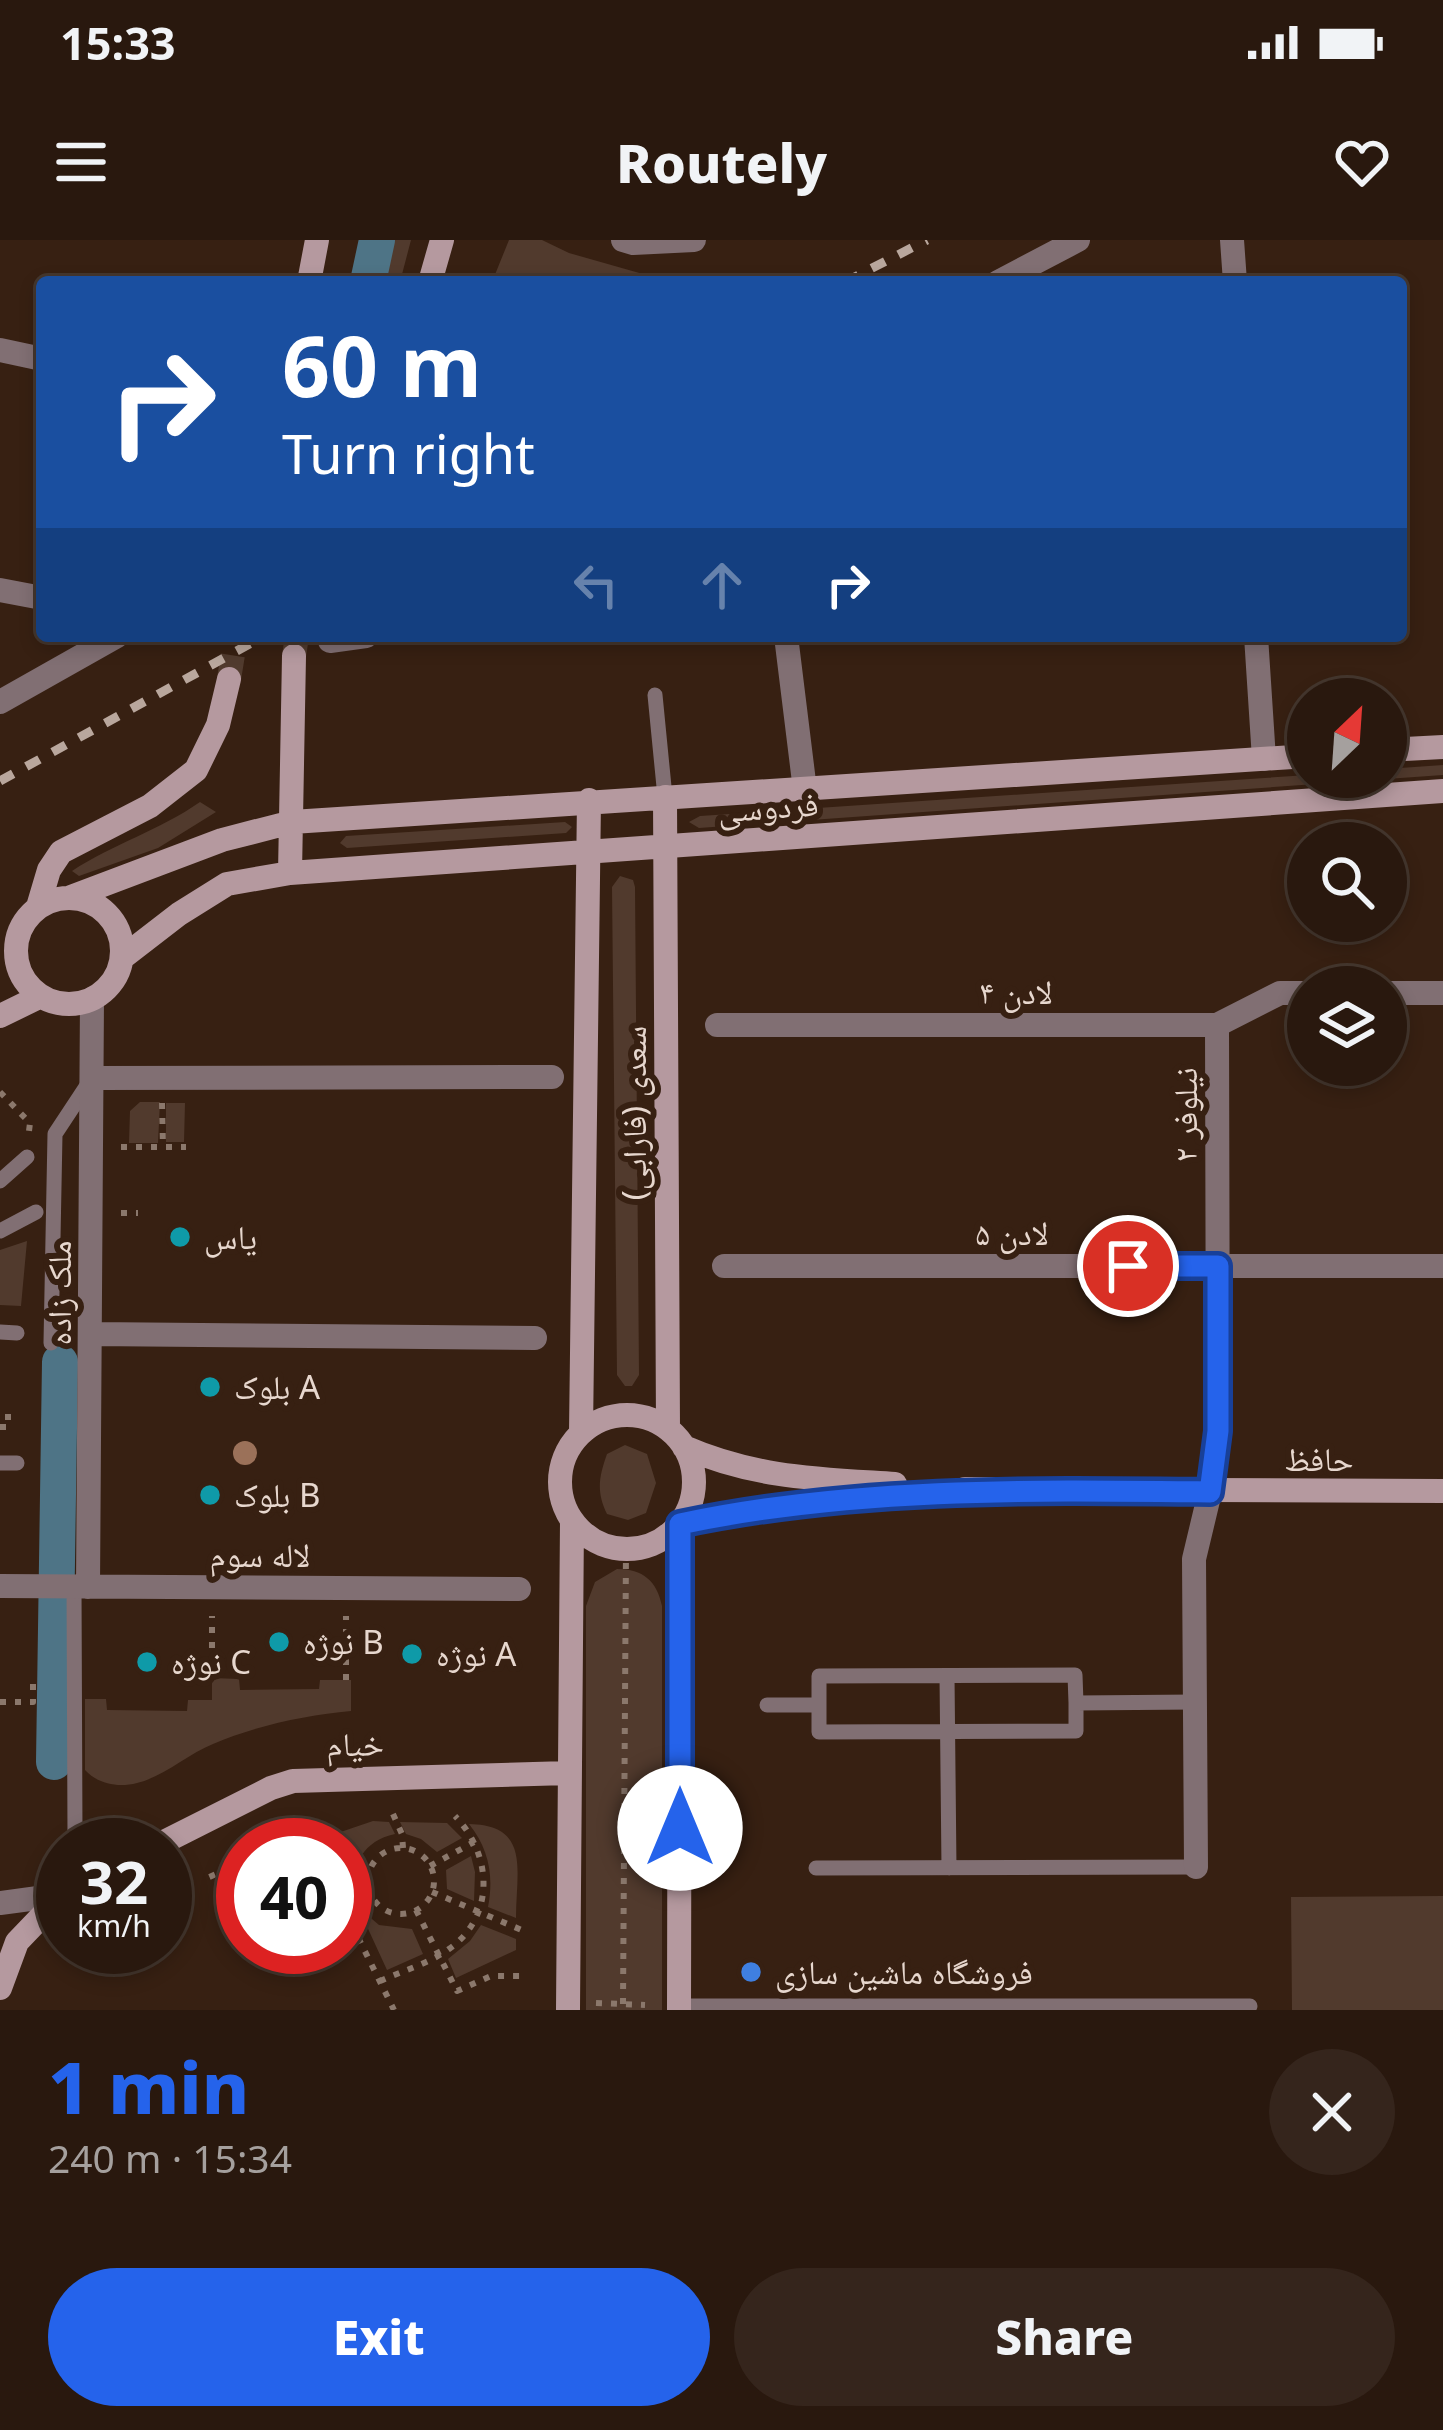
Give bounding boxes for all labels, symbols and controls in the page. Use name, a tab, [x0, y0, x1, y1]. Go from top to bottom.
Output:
text: 15:33	[60, 12, 176, 73]
text: Routely	[616, 125, 827, 199]
icon: menu	[48, 129, 114, 195]
icon: heart	[1329, 129, 1395, 195]
text: 60 m	[282, 307, 482, 422]
icon: right	[84, 324, 240, 480]
text: Turn right	[282, 416, 535, 490]
icon: left	[563, 552, 629, 618]
icon: ahead	[689, 552, 755, 618]
icon: right	[815, 552, 881, 618]
north arrow	[1287, 678, 1407, 798]
map controls	[1287, 678, 1407, 1086]
street label: فردوسی	[716, 781, 820, 832]
button: search	[1287, 822, 1407, 942]
button: layers	[1287, 966, 1407, 1086]
street label: لادن ۴	[979, 969, 1053, 1014]
street label: سعدی (فارابی)	[611, 1026, 656, 1200]
street label: نیلوفر ۲	[1162, 1067, 1207, 1163]
street label: لادن ۵	[975, 1210, 1049, 1255]
place label: یاس	[204, 1214, 257, 1259]
pin	[1077, 1215, 1179, 1317]
marker: یاس	[167, 1224, 193, 1250]
icon: arrive	[1095, 1233, 1161, 1299]
street label: ملک زاده	[36, 1240, 81, 1346]
place label: بلوک A	[234, 1364, 321, 1409]
marker: بلوک A	[197, 1374, 223, 1400]
street label: حافظ	[1285, 1436, 1353, 1481]
place label: بلوک B	[234, 1472, 320, 1517]
marker: بلوک B	[197, 1482, 223, 1508]
street label: لاله سوم	[210, 1532, 310, 1577]
place label: نوژه B	[303, 1619, 384, 1664]
marker: نوژه B	[266, 1629, 292, 1655]
place label: نوژه A	[436, 1631, 517, 1676]
place label: نوژه C	[171, 1639, 251, 1684]
marker: نوژه A	[399, 1641, 425, 1667]
marker: نوژه C	[134, 1649, 160, 1675]
street label: خیام	[326, 1721, 384, 1766]
position arrow	[617, 1765, 743, 1891]
speed limit sign: 40	[216, 1818, 372, 1974]
text: 32	[80, 1840, 148, 1922]
text: km/h	[77, 1905, 151, 1946]
place label: فروشگاه ماشین سازی	[775, 1949, 1033, 1994]
marker: فروشگاه ماشین سازی	[738, 1959, 764, 1985]
text: 1 min	[48, 2037, 249, 2135]
button: close	[1269, 2049, 1395, 2175]
text: 240 m · 15:34	[48, 2131, 292, 2184]
button: Exit	[48, 2268, 710, 2406]
button: Share	[734, 2268, 1395, 2406]

